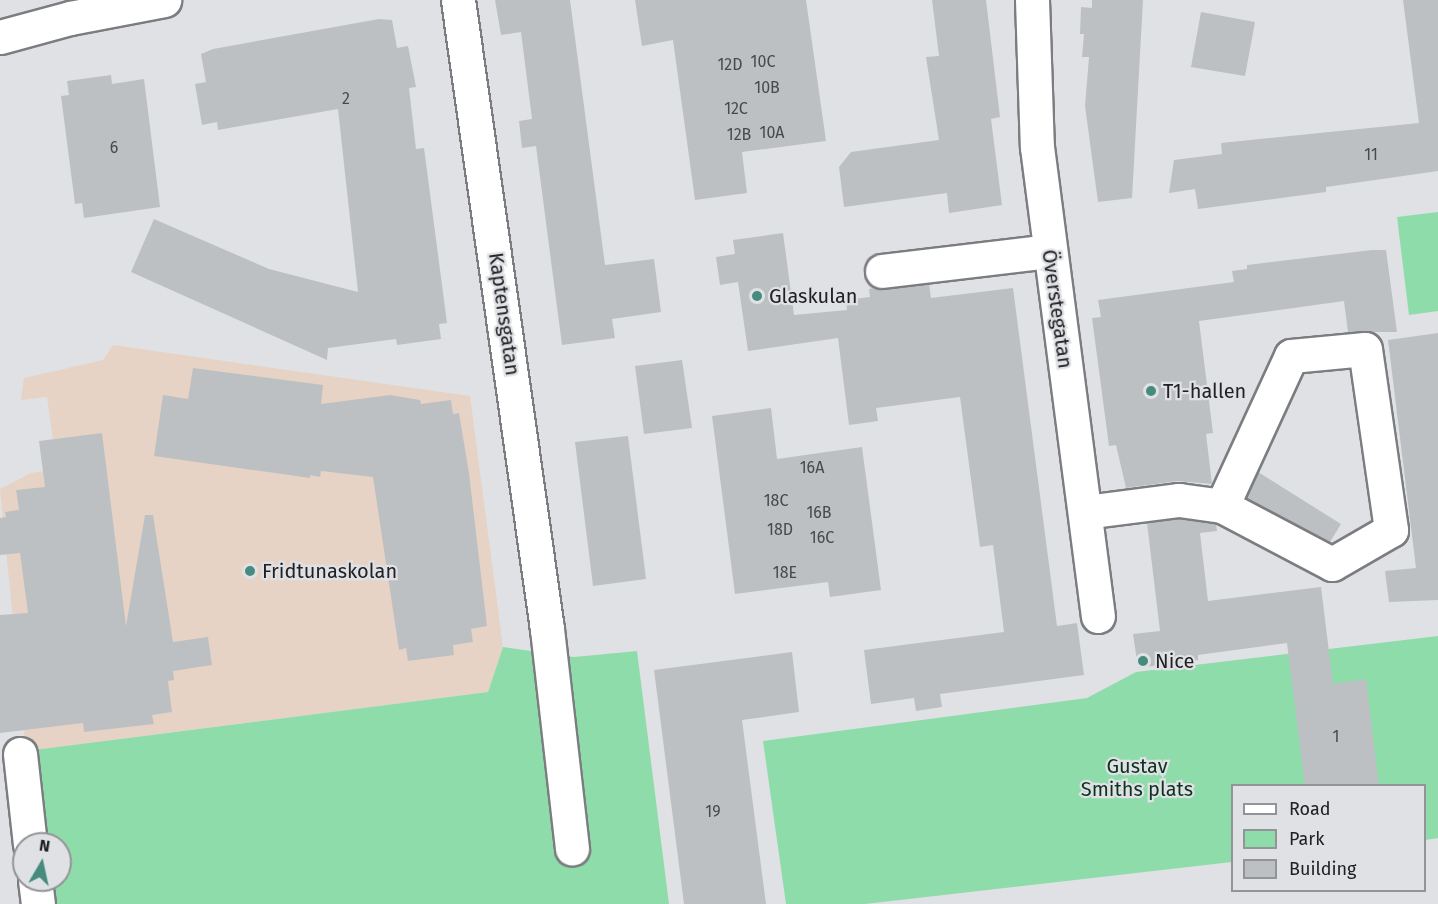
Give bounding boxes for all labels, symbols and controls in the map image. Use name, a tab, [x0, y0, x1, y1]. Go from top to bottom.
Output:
house number: 10C	[751, 52, 775, 72]
house number: 12D	[717, 55, 743, 75]
house number: 10B	[754, 78, 780, 98]
house number: 2	[342, 89, 350, 109]
house number: 12C	[724, 99, 748, 119]
house number: 10A	[759, 123, 785, 143]
house number: 12B	[727, 125, 751, 145]
house number: 6	[110, 138, 118, 158]
house number: 11	[1364, 145, 1378, 165]
street label: Överstegatan	[1037, 248, 1077, 370]
street label: Kaptensgatan	[483, 251, 525, 377]
place label: Glaskulan	[769, 284, 857, 308]
marker: Glaskulan	[750, 289, 764, 303]
place label: T1-hallen	[1163, 379, 1246, 403]
marker: T1-hallen	[1144, 384, 1158, 398]
house number: 16A	[800, 458, 824, 478]
house number: 18C	[764, 491, 788, 511]
house number: 16B	[806, 503, 832, 523]
house number: 18D	[767, 520, 793, 540]
house number: 16C	[810, 528, 834, 548]
place label: Fridtunaskolan	[262, 559, 397, 583]
house number: 18E	[773, 563, 797, 583]
marker: Fridtunaskolan	[243, 564, 257, 578]
place label: Nice	[1155, 649, 1194, 673]
marker: Nice	[1136, 654, 1150, 668]
house number: 1	[1333, 727, 1339, 747]
park label: Gustav Smiths plats	[1081, 755, 1193, 802]
legend	[1231, 784, 1426, 892]
text: Road	[1289, 798, 1331, 820]
house number: 19	[705, 802, 721, 822]
text: Park	[1289, 828, 1324, 850]
north arrow	[12, 832, 72, 892]
text: N	[38, 835, 51, 856]
text: Building	[1289, 858, 1356, 880]

